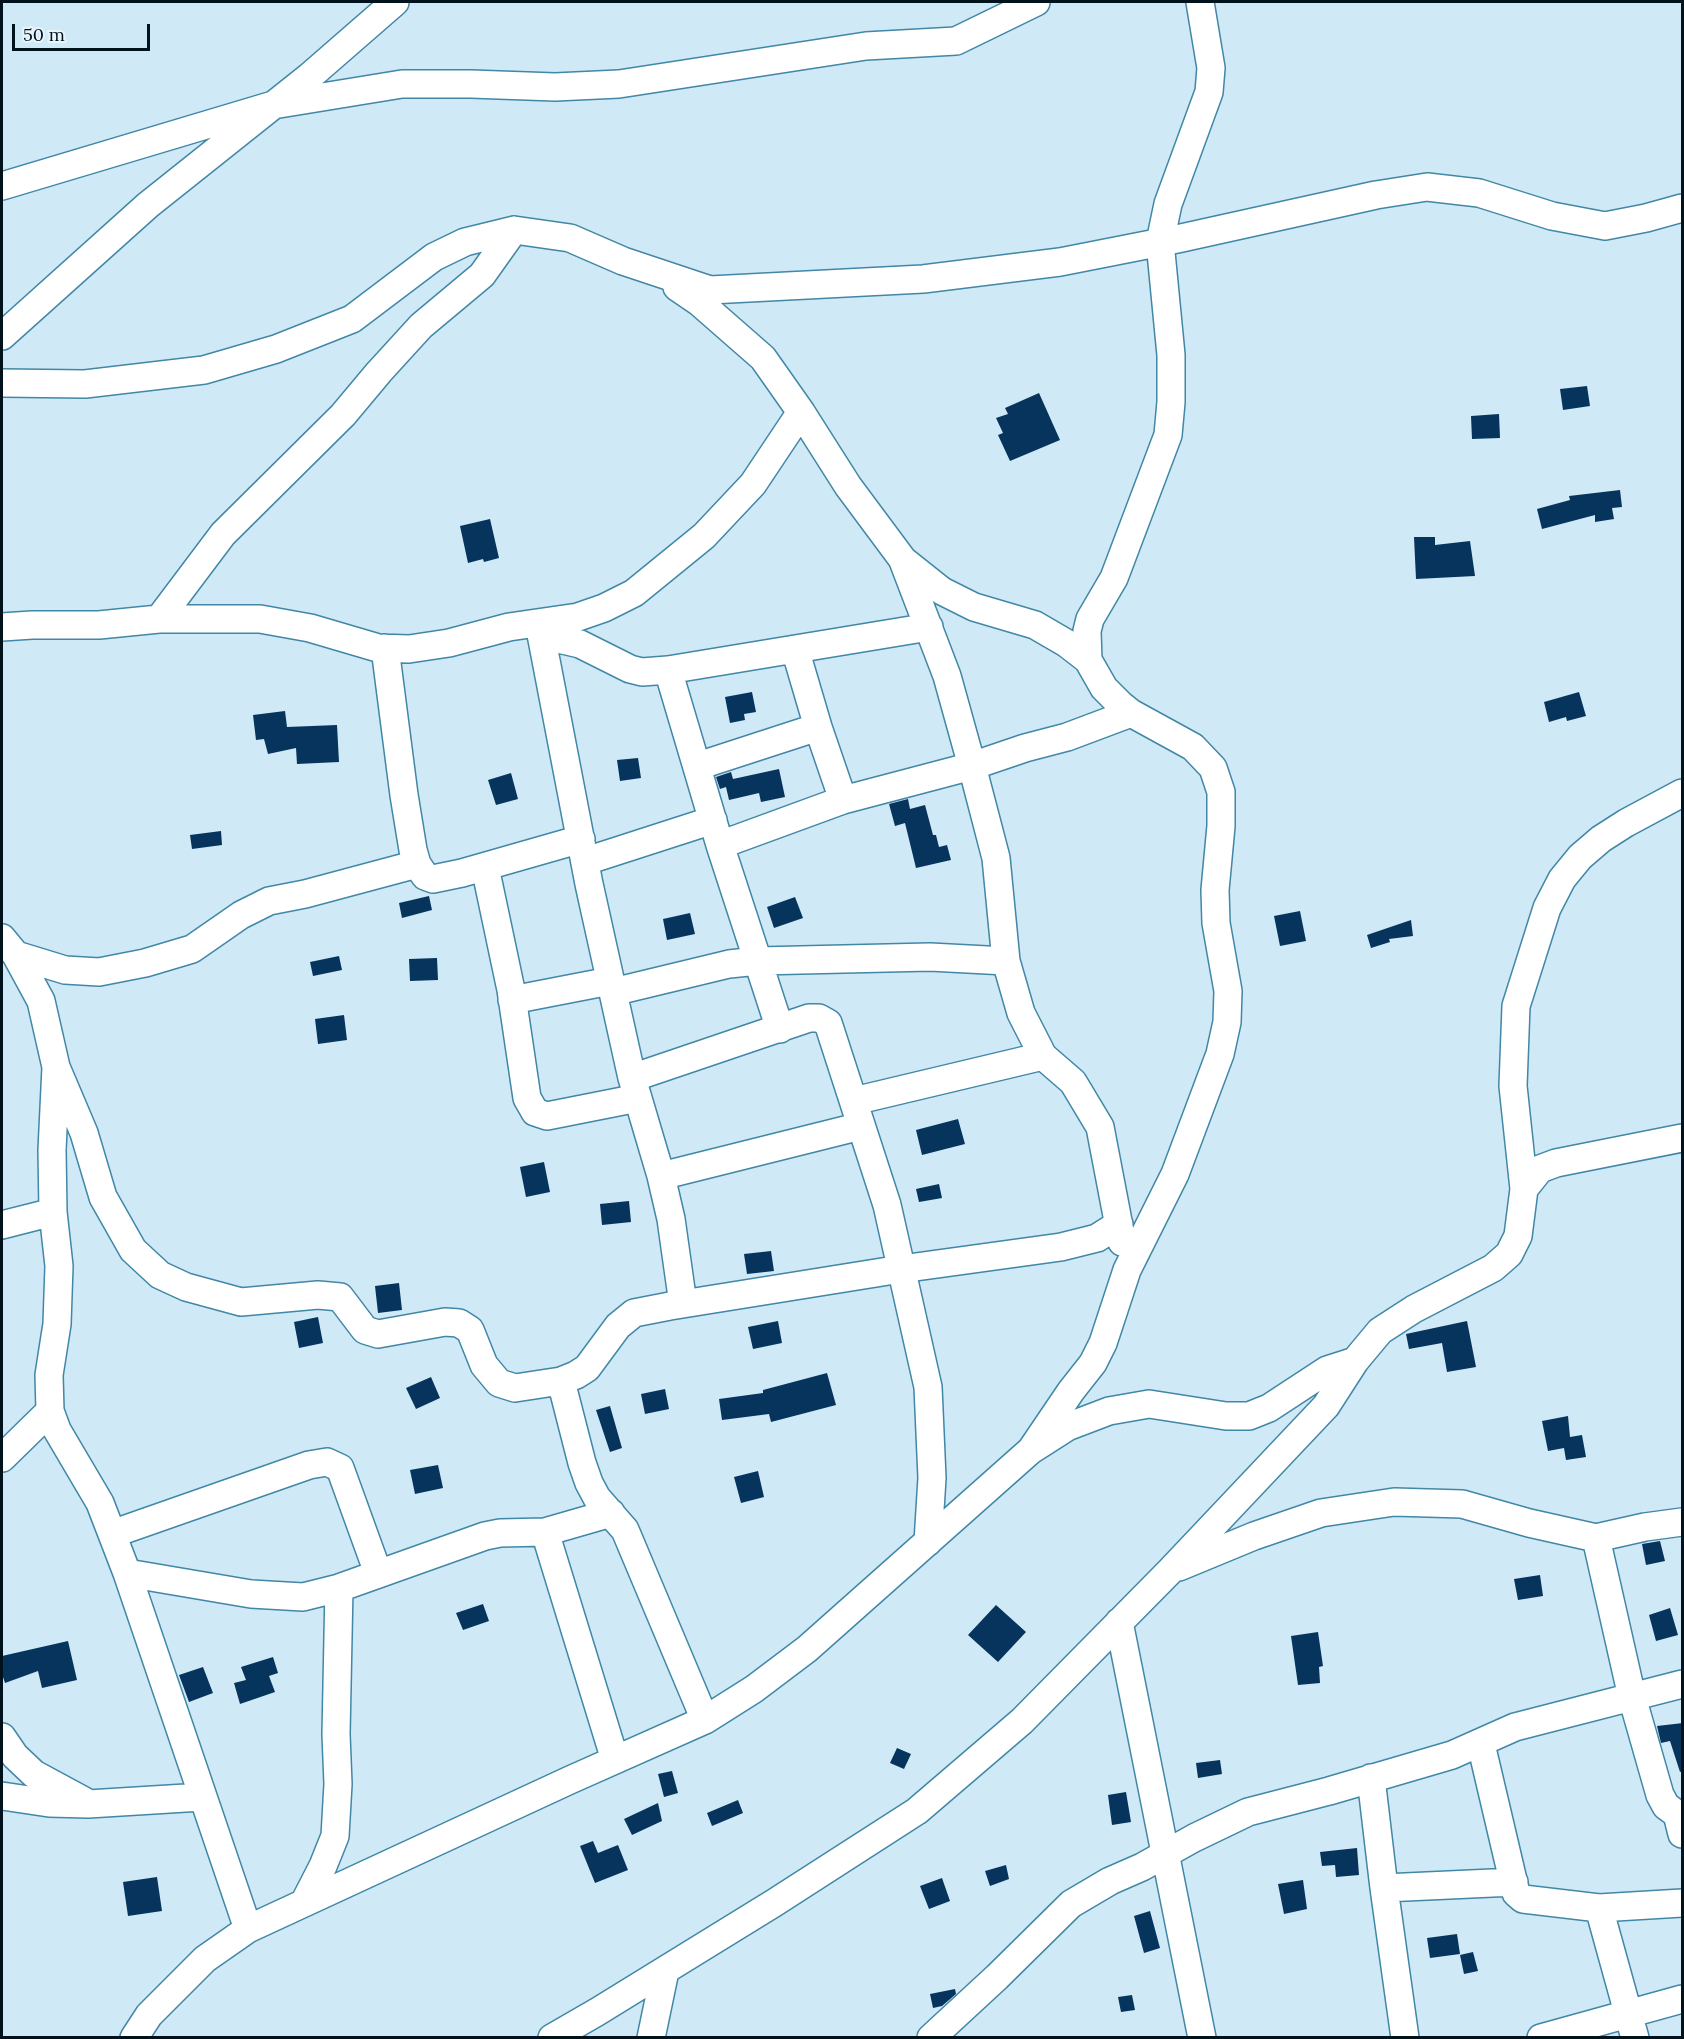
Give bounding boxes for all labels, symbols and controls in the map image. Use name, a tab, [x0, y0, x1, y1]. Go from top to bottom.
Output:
scale bar	[15, 12, 153, 50]
text: 50 m	[23, 23, 65, 46]

